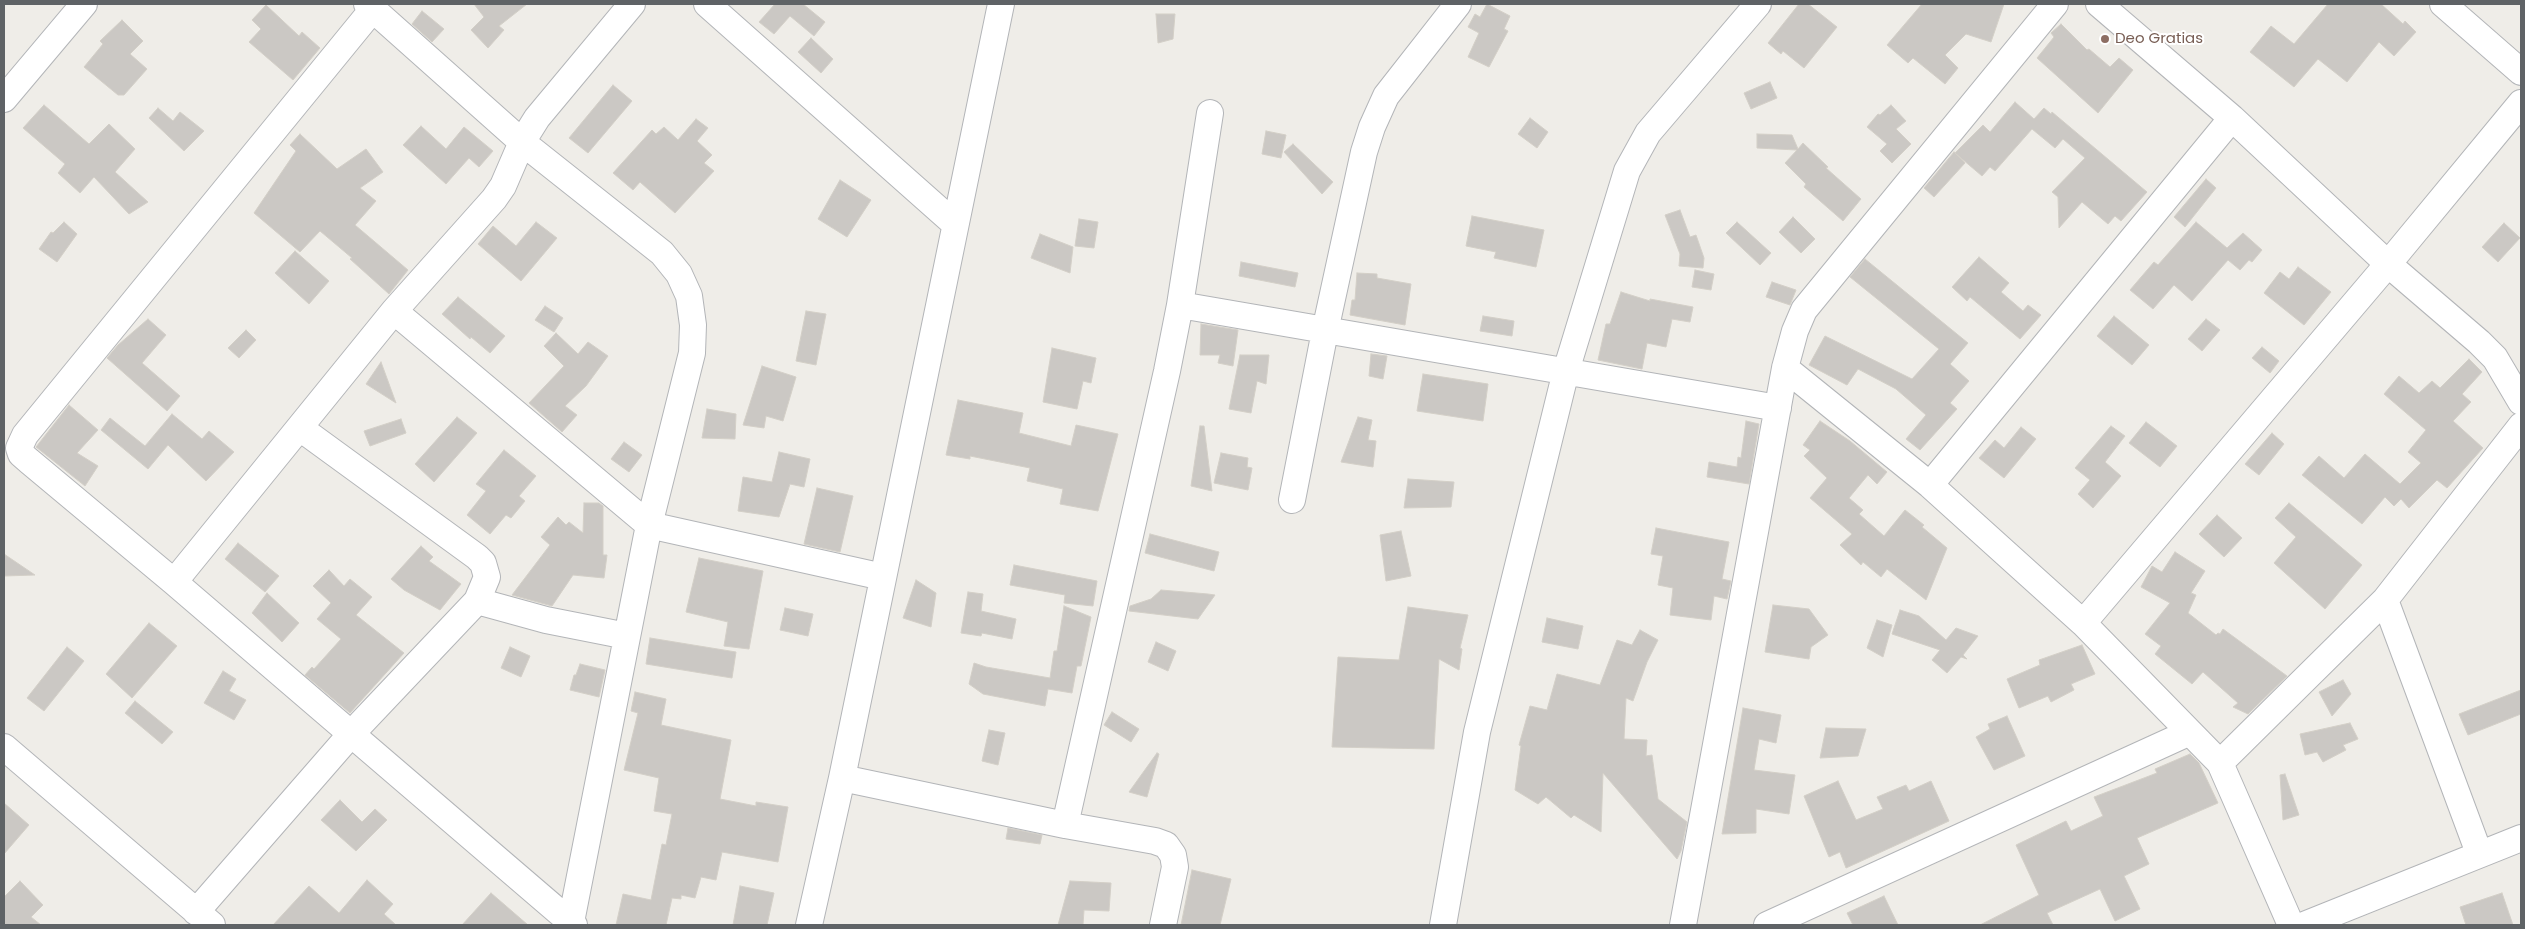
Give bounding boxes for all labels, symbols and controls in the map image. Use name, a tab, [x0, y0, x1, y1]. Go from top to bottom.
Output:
place label: Deo Gratias	[2115, 30, 2203, 48]
marker: Deo Gratias	[2099, 33, 2111, 45]

